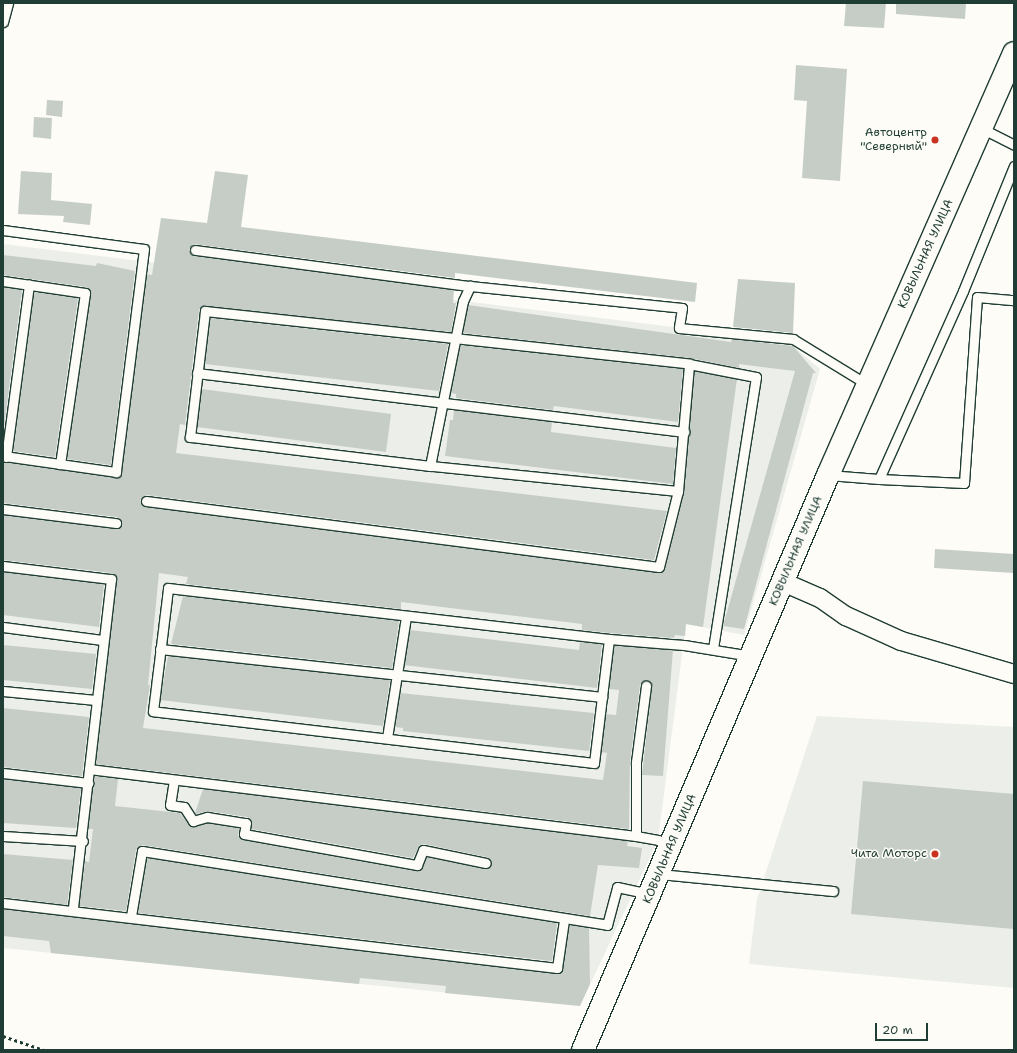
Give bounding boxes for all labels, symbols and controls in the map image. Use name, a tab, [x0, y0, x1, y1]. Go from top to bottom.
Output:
place label: Автоцентр "Северный"	[860, 126, 927, 154]
marker: Автоцентр "Северный"	[930, 135, 940, 145]
street label: КОВЫЛЬНАЯ УЛИЦА	[895, 197, 957, 311]
street label: КОВЫЛЬНАЯ УЛИЦА	[766, 494, 826, 608]
street label: КОВЫЛЬНАЯ УЛИЦА	[640, 792, 700, 906]
place label: Чита Моторс	[851, 847, 927, 861]
marker: Чита Моторс	[930, 849, 940, 859]
scale bar	[877, 1015, 930, 1041]
text: 20 m	[882, 1022, 913, 1038]

